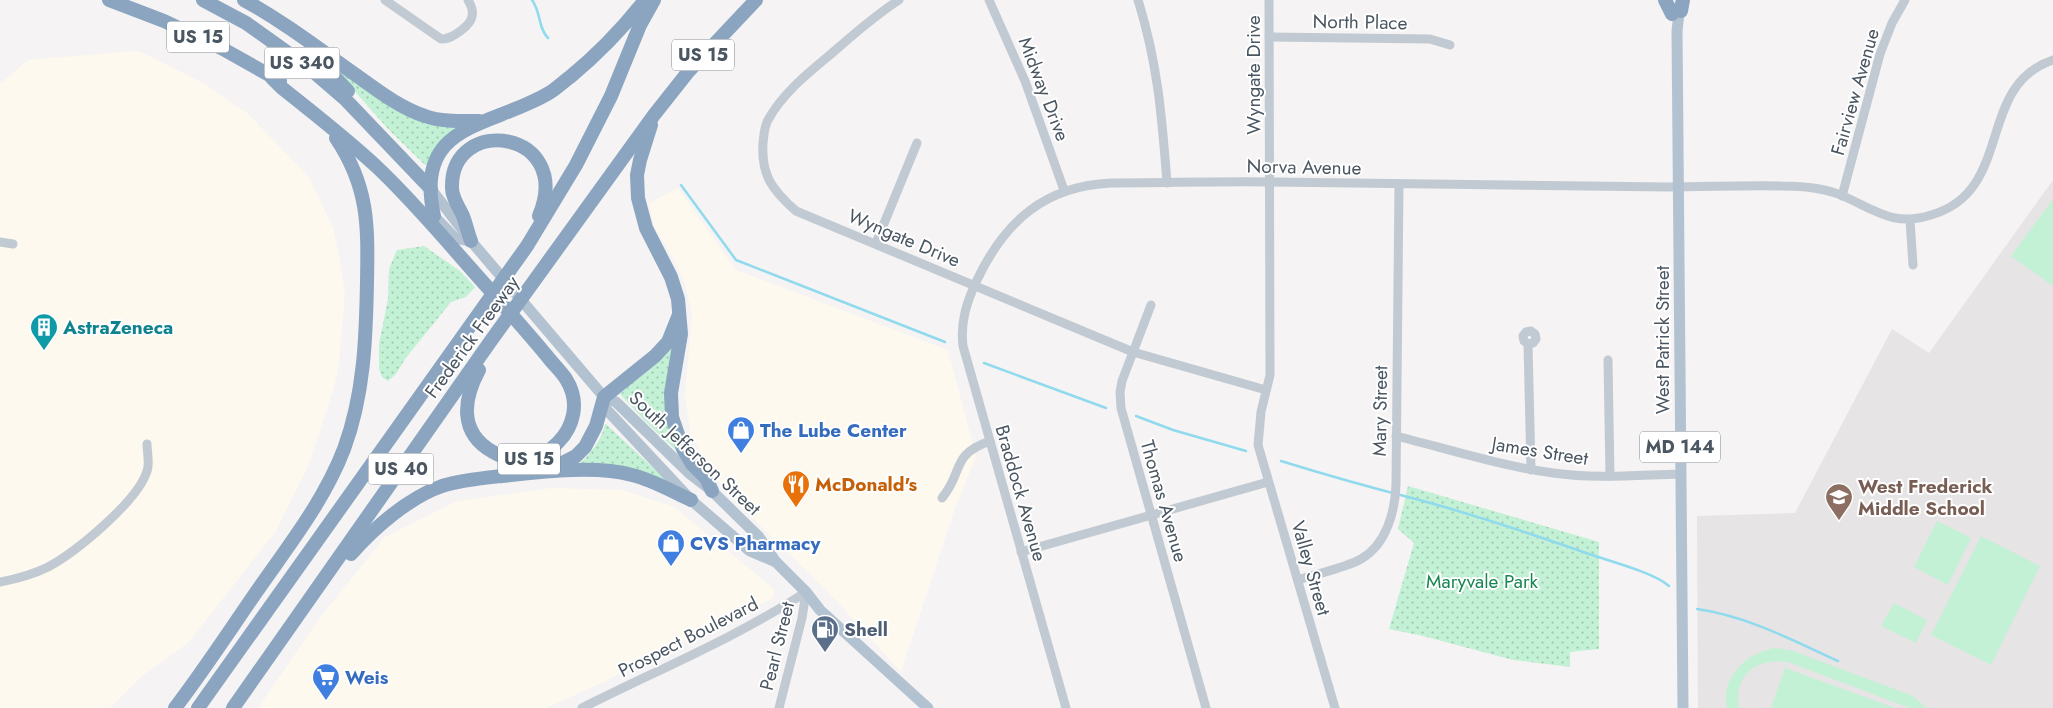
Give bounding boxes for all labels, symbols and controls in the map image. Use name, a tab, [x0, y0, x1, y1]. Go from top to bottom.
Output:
street label: North Place	[1312, 8, 1408, 36]
street label: Wyngate Drive	[1240, 15, 1267, 135]
road number: US 15	[167, 22, 229, 52]
street label: Fairview Avenue	[1824, 25, 1886, 159]
street label: Midway Drive	[1012, 33, 1076, 145]
road number: US 15	[672, 40, 734, 70]
road number: US 340	[264, 48, 340, 78]
street label: Norva Avenue	[1246, 153, 1362, 182]
street label: Wyngate Drive	[844, 202, 964, 274]
street label: West Patrick Street	[1649, 265, 1676, 414]
street label: Frederick Freeway	[418, 270, 526, 404]
building icon: AstraZeneca	[29, 312, 59, 351]
place label: AstraZeneca	[62, 314, 173, 341]
street label: Mary Street	[1366, 365, 1394, 457]
street label: South Jefferson Street	[623, 385, 767, 522]
shop icon: The Lube Center	[726, 415, 756, 454]
place label: The Lube Center	[760, 417, 907, 444]
street label: Braddock Avenue	[989, 422, 1053, 565]
street label: James Street	[1487, 430, 1590, 472]
road number: MD 144	[1640, 432, 1720, 462]
street label: Thomas Avenue	[1134, 437, 1194, 565]
road number: US 15	[498, 444, 560, 474]
road number: US 40	[368, 454, 434, 484]
restaurant icon: McDonald's	[781, 469, 811, 508]
place label: McDonald's	[815, 471, 917, 498]
place label: West Frederick Middle School	[1858, 473, 1993, 522]
school or university icon: West Frederick Middle School	[1824, 482, 1854, 521]
street label: Valley Street	[1285, 517, 1338, 619]
shop icon: CVS Pharmacy	[656, 528, 686, 567]
place label: CVS Pharmacy	[690, 530, 821, 557]
park label: Maryvale Park	[1426, 568, 1539, 595]
street label: Prospect Boulevard	[613, 590, 763, 684]
street label: Pearl Street	[753, 598, 801, 693]
fuel station icon: Shell	[810, 614, 840, 653]
place label: Shell	[844, 616, 888, 643]
supermarket icon: Weis	[311, 662, 341, 701]
place label: Weis	[345, 664, 389, 691]

